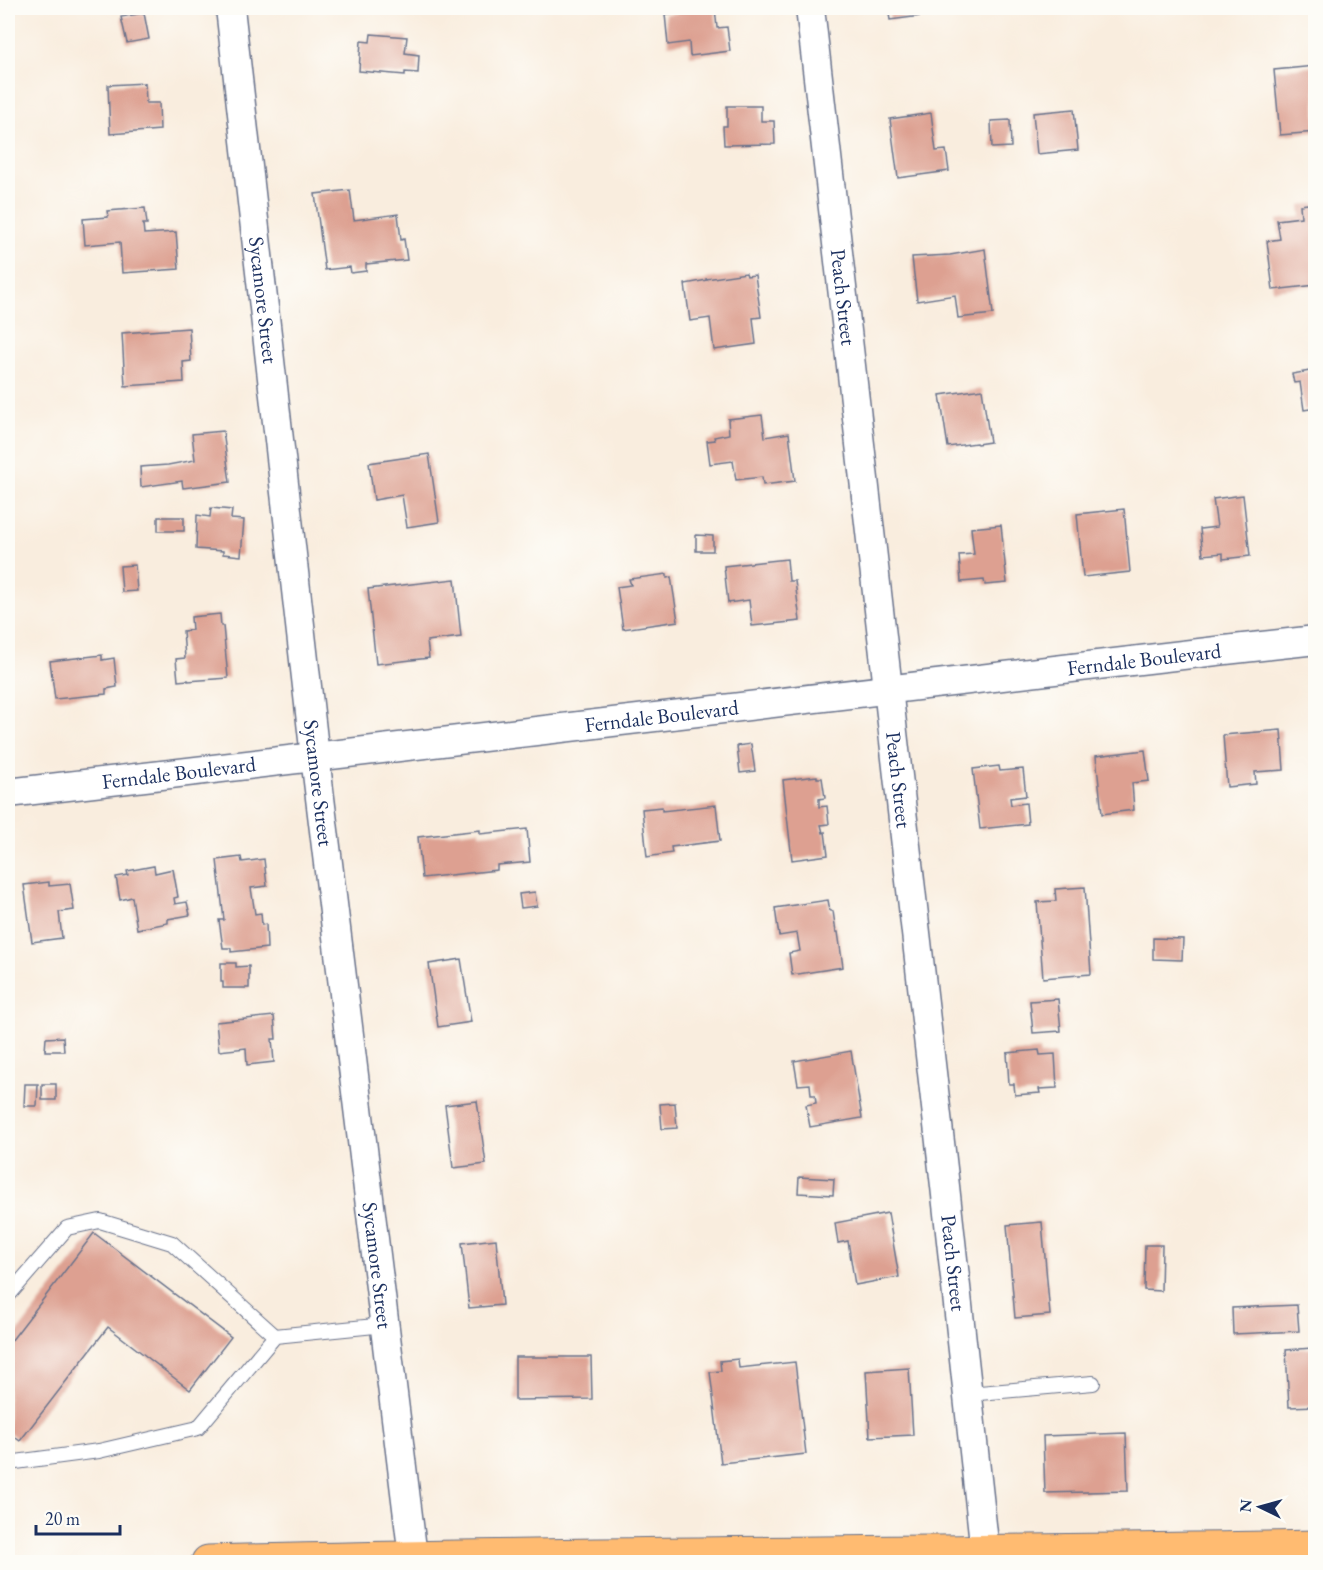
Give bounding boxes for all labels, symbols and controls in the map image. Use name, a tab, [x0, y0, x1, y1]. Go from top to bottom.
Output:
street label: Sycamore Street	[243, 235, 284, 365]
street label: Peach Street	[825, 247, 863, 347]
street label: Ferndale Boulevard	[1066, 637, 1223, 681]
street label: Ferndale Boulevard	[583, 693, 740, 738]
street label: Sycamore Street	[298, 718, 340, 848]
street label: Peach Street	[880, 730, 918, 830]
street label: Ferndale Boulevard	[100, 750, 258, 795]
street label: Sycamore Street	[357, 1200, 399, 1331]
street label: Peach Street	[935, 1213, 973, 1313]
north arrow	[1230, 1477, 1290, 1537]
scale bar	[36, 1498, 120, 1536]
text: N	[1235, 1498, 1257, 1513]
text: 20 m	[45, 1507, 80, 1530]

